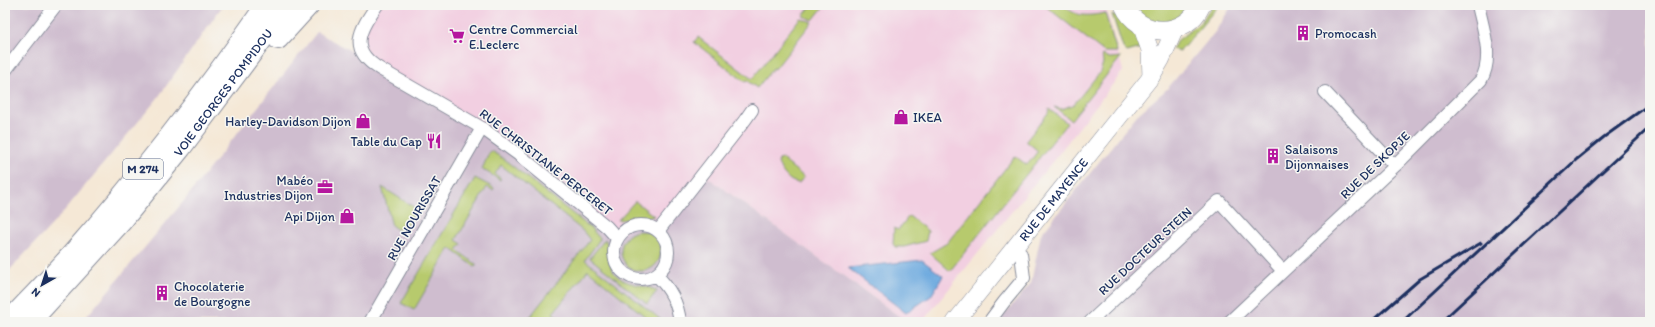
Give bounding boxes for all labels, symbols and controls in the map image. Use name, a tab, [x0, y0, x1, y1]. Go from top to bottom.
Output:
place label: Centre Commercial E.Leclerc	[469, 22, 578, 52]
building icon: Promocash	[1294, 24, 1312, 42]
street label: VOIE GEORGES POMPIDOU	[170, 26, 275, 159]
place label: Promocash	[1315, 26, 1377, 41]
supermarket icon: Centre Commercial E.Leclerc	[448, 27, 466, 45]
street label: RUE CHRISTIANE PERCERET	[477, 106, 616, 219]
shop icon: IKEA	[892, 108, 910, 126]
place label: IKEA	[913, 110, 942, 125]
shop icon: Harley-Davidson Dijon	[354, 112, 372, 130]
place label: Harley-Davidson Dijon	[225, 114, 352, 129]
street label: RUE DE SKOPJE	[1337, 128, 1413, 202]
restaurant icon: Table du Cap	[425, 132, 443, 150]
place label: Table du Cap	[350, 134, 422, 149]
place label: Salaisons Dijonnaises	[1285, 142, 1349, 172]
building icon: Salaisons Dijonnaises	[1264, 147, 1282, 165]
street label: RUE DE MAYENCE	[1015, 155, 1091, 244]
road number: M 274	[123, 159, 163, 179]
street label: RUE NOURISSAT	[384, 172, 445, 263]
place label: Mabéo Industries Dijon	[224, 173, 313, 203]
office icon: Mabéo Industries Dijon	[316, 178, 334, 196]
street label: RUE DOCTEUR STEIN	[1095, 204, 1195, 298]
shop icon: Api Dijon	[338, 207, 356, 225]
place label: Api Dijon	[284, 209, 336, 224]
north arrow	[22, 265, 62, 305]
place label: Chocolaterie de Bourgogne	[174, 279, 250, 309]
building icon: Chocolaterie de Bourgogne	[153, 284, 171, 302]
text: N	[29, 285, 43, 300]

